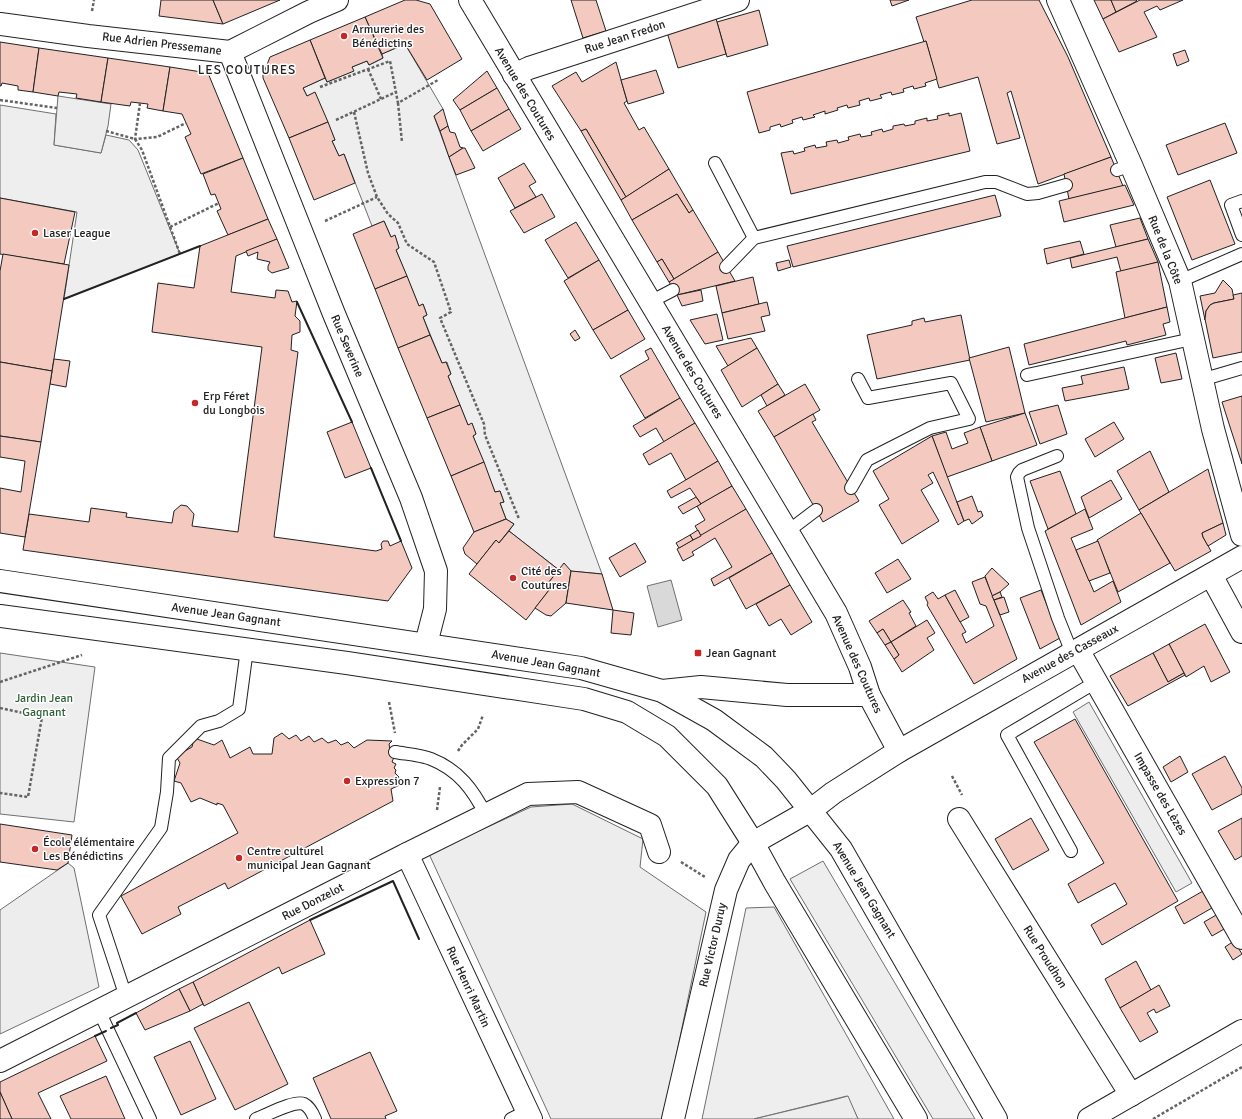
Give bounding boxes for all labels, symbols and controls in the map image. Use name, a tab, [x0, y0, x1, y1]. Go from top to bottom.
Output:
street label: Rue Jean Fredon	[583, 17, 667, 57]
place label: Armurerie des Bénédictins	[352, 22, 424, 51]
street label: Rue Adrien Pressemane	[101, 29, 223, 59]
marker: Armurerie des Bénédictins	[339, 31, 349, 41]
street label: Avenue des Coutures	[491, 44, 559, 144]
district label: LES COUTURES	[198, 62, 296, 78]
street label: Rue de la Côte	[1144, 213, 1186, 287]
place label: Laser League	[43, 226, 110, 241]
marker: Laser League	[30, 228, 40, 238]
street label: Rue Severine	[327, 313, 367, 379]
street label: Avenue des Coutures	[658, 322, 726, 422]
place label: Erp Féret du Longbois	[203, 389, 265, 418]
marker: Erp Féret du Longbois	[190, 398, 200, 408]
place label: Cité des Coutures	[521, 564, 567, 593]
marker: Cité des Coutures	[508, 573, 518, 583]
street label: Avenue Jean Gagnant	[170, 600, 282, 630]
street label: Avenue des Coutures	[828, 612, 886, 716]
street label: Avenue des Casseaux	[1019, 621, 1121, 687]
place label: Jean Gagnant	[706, 646, 776, 661]
street label: Avenue Jean Gagnant	[490, 647, 602, 681]
marker: Jean Gagnant	[693, 648, 703, 658]
park label: Jardin Jean Gagnant	[15, 691, 73, 720]
street label: Impasse des Lèzes	[1130, 750, 1190, 838]
place label: Expression 7	[355, 774, 420, 789]
marker: Expression 7	[342, 776, 352, 786]
place label: École élémentaire Les Bénédictins	[43, 835, 135, 864]
street label: Avenue Jean Gagnant	[829, 839, 899, 941]
marker: École élémentaire Les Bénédictins	[30, 844, 40, 854]
place label: Centre culturel municipal Jean Gagnant	[247, 844, 371, 873]
marker: Centre culturel municipal Jean Gagnant	[234, 853, 244, 863]
street label: Rue Donzelot	[279, 880, 347, 924]
street label: Rue Victor Duruy	[696, 901, 730, 989]
street label: Rue Proudhon	[1020, 923, 1070, 991]
street label: Rue Henri Martin	[443, 944, 493, 1030]

